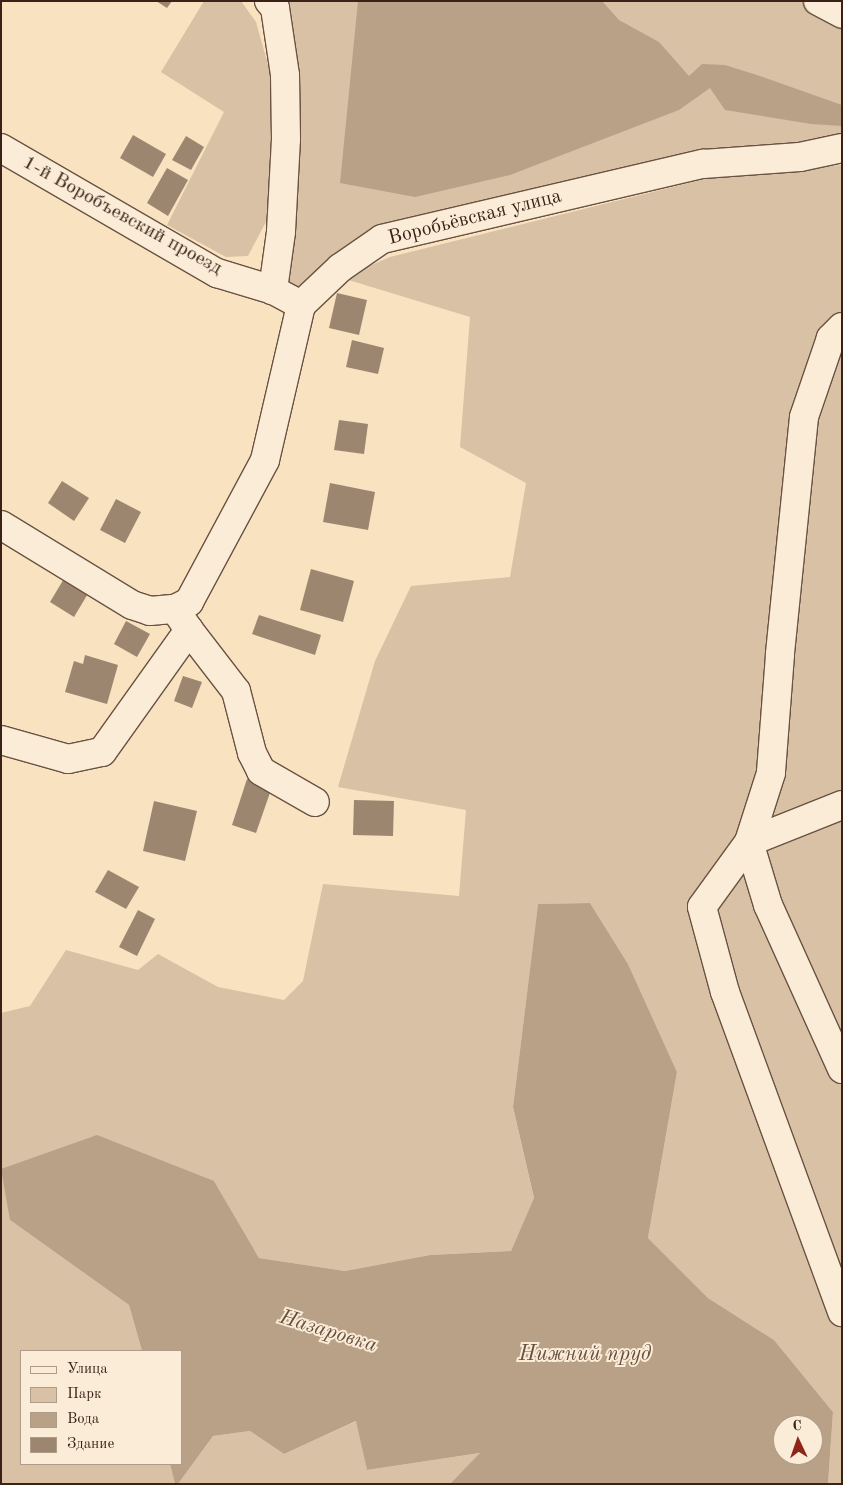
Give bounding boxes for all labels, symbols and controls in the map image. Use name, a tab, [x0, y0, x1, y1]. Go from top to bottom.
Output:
street label: 1-й Воробъевский проезд	[18, 151, 226, 281]
street label: Воробьёвская улица	[386, 185, 564, 251]
water label: Назаровка	[276, 1305, 380, 1359]
water label: Нижний пруд	[519, 1342, 651, 1368]
legend	[20, 1350, 182, 1465]
text: Улица	[67, 1362, 108, 1377]
text: Парк	[67, 1387, 102, 1402]
text: Вода	[67, 1412, 99, 1427]
north arrow	[773, 1415, 823, 1465]
text: С	[792, 1419, 802, 1433]
text: Здание	[67, 1437, 114, 1452]

